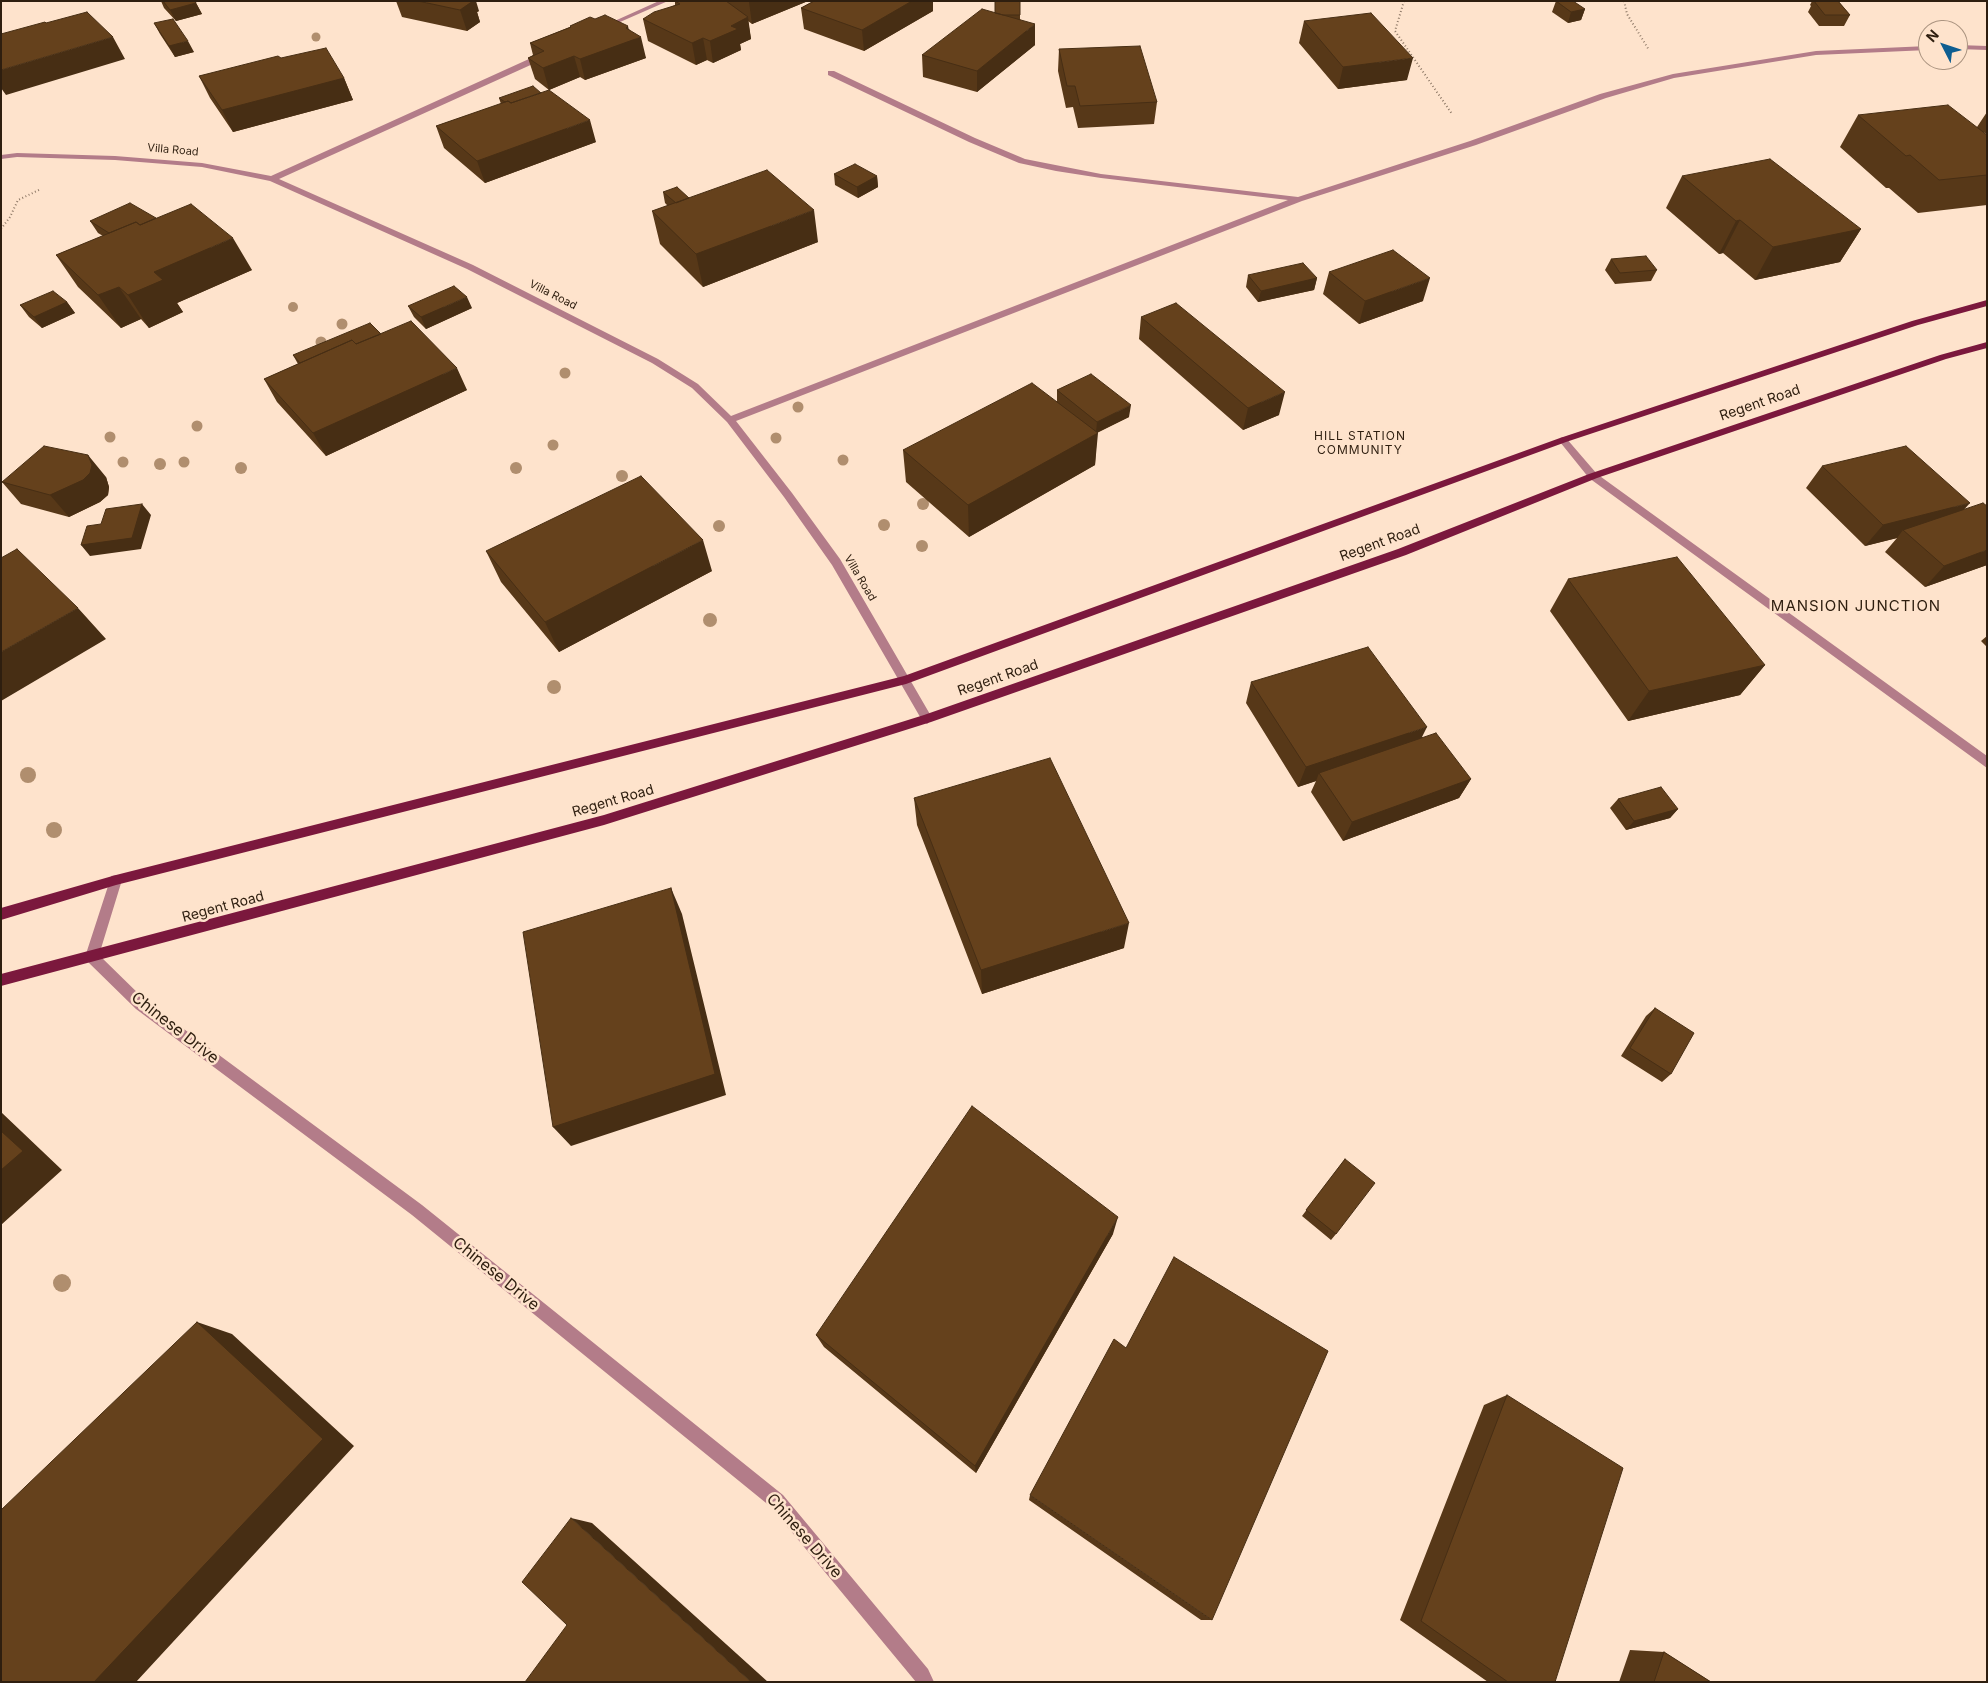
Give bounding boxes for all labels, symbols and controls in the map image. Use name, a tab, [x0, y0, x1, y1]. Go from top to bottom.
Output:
north arrow	[1918, 20, 1968, 70]
text: N	[1922, 26, 1942, 45]
street label: Villa Road	[147, 141, 199, 159]
street label: Villa Road	[527, 277, 579, 313]
street label: Regent Road	[1717, 381, 1803, 425]
district label: HILL STATION COMMUNITY	[1313, 429, 1407, 457]
street label: Regent Road	[1338, 521, 1422, 565]
street label: Villa Road	[841, 553, 879, 603]
district label: MANSION JUNCTION	[1769, 597, 1943, 615]
street label: Regent Road	[955, 656, 1041, 700]
street label: Regent Road	[570, 781, 656, 821]
street label: Regent Road	[180, 888, 266, 926]
street label: Chinese Drive	[127, 988, 223, 1068]
street label: Chinese Drive	[449, 1233, 543, 1315]
street label: Chinese Drive	[762, 1490, 846, 1582]

